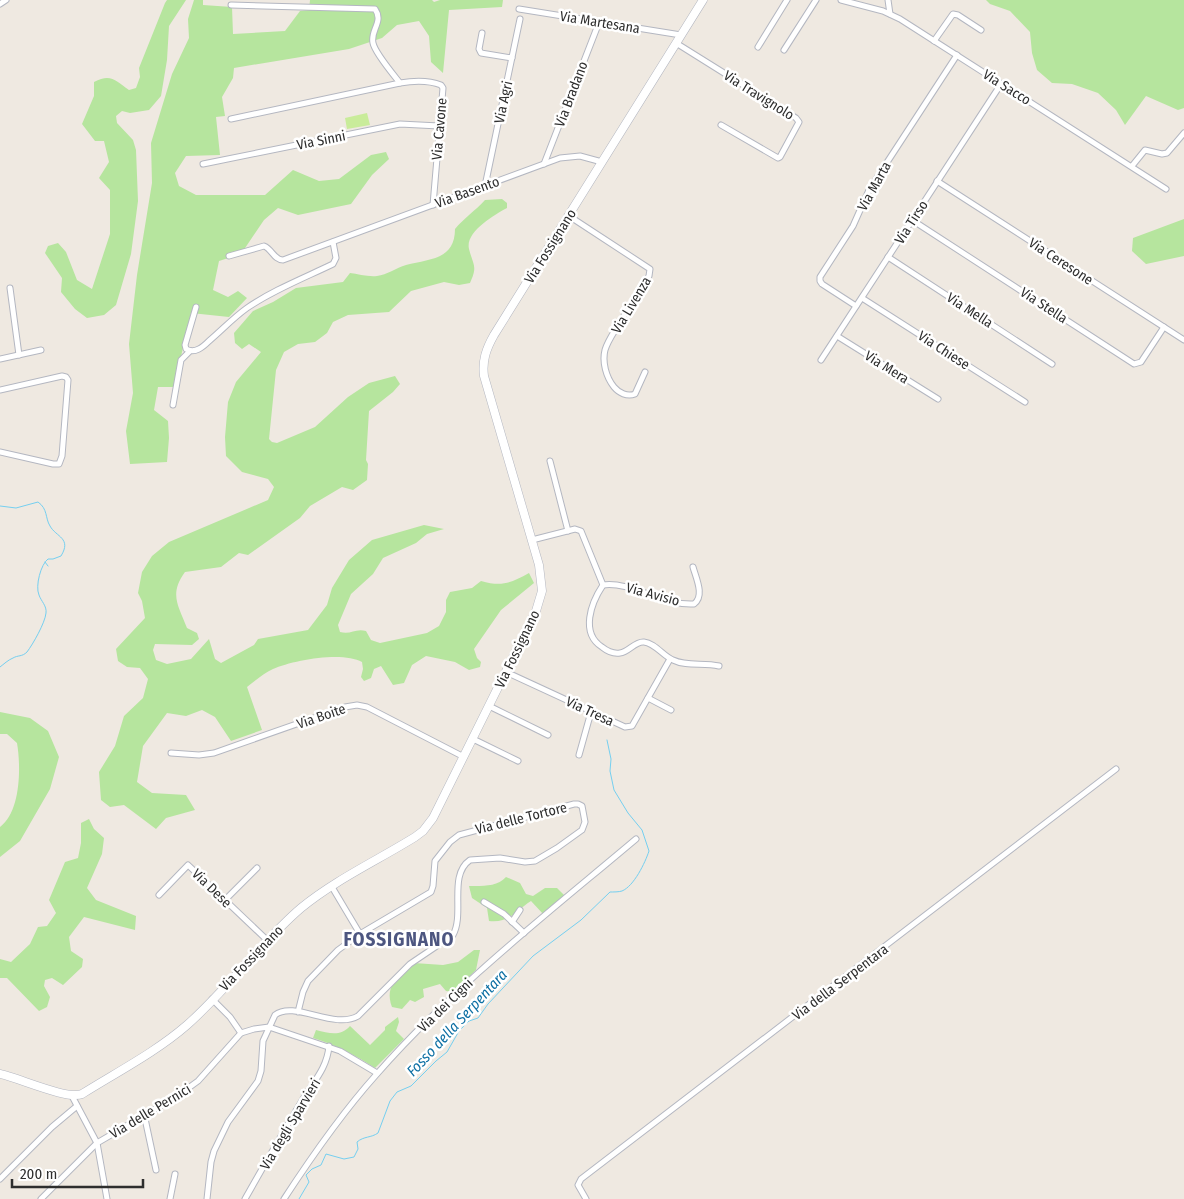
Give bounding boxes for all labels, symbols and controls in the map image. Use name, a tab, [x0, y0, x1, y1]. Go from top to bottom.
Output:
street label: Via Martesana	[559, 8, 641, 37]
street label: Via Bradano	[551, 59, 592, 129]
street label: Via Sacco	[980, 66, 1034, 109]
street label: Via Travignolo	[720, 67, 797, 124]
street label: Via Agri	[491, 79, 516, 125]
street label: Via Cavone	[428, 97, 451, 161]
street label: Via Sinni	[295, 127, 347, 154]
street label: Via Marta	[854, 158, 895, 214]
street label: Via Basento	[433, 173, 502, 212]
street label: Via Tirso	[891, 197, 932, 247]
street label: Via Fossignano	[521, 206, 580, 287]
street label: Via Ceresone	[1025, 234, 1096, 289]
street label: Via Livenza	[608, 274, 655, 337]
street label: Via Stella	[1017, 284, 1071, 327]
street label: Via Mella	[943, 289, 996, 332]
street label: Via Chiese	[915, 327, 973, 374]
street label: Via Mera	[861, 347, 912, 388]
street label: Via Avisio	[624, 579, 682, 610]
street label: Via Fossignano	[491, 607, 544, 691]
street label: Via Tresa	[563, 693, 617, 730]
street label: Via Boite	[294, 700, 348, 733]
street label: Via delle Tortore	[474, 799, 569, 838]
street label: Via Dese	[188, 865, 235, 911]
street label: Via Fossignano	[216, 922, 287, 995]
district label: FOSSIGNANO	[344, 928, 454, 951]
street label: Via della Serpentara	[789, 941, 892, 1024]
water label: Fosso della Serpentara	[403, 966, 511, 1080]
street label: Via dei Cigni	[414, 975, 476, 1036]
street label: Via degli Sparvieri	[257, 1076, 324, 1173]
street label: Via delle Pernici	[106, 1080, 194, 1142]
scale bar	[12, 1156, 144, 1188]
text: 200 m	[20, 1165, 57, 1183]

